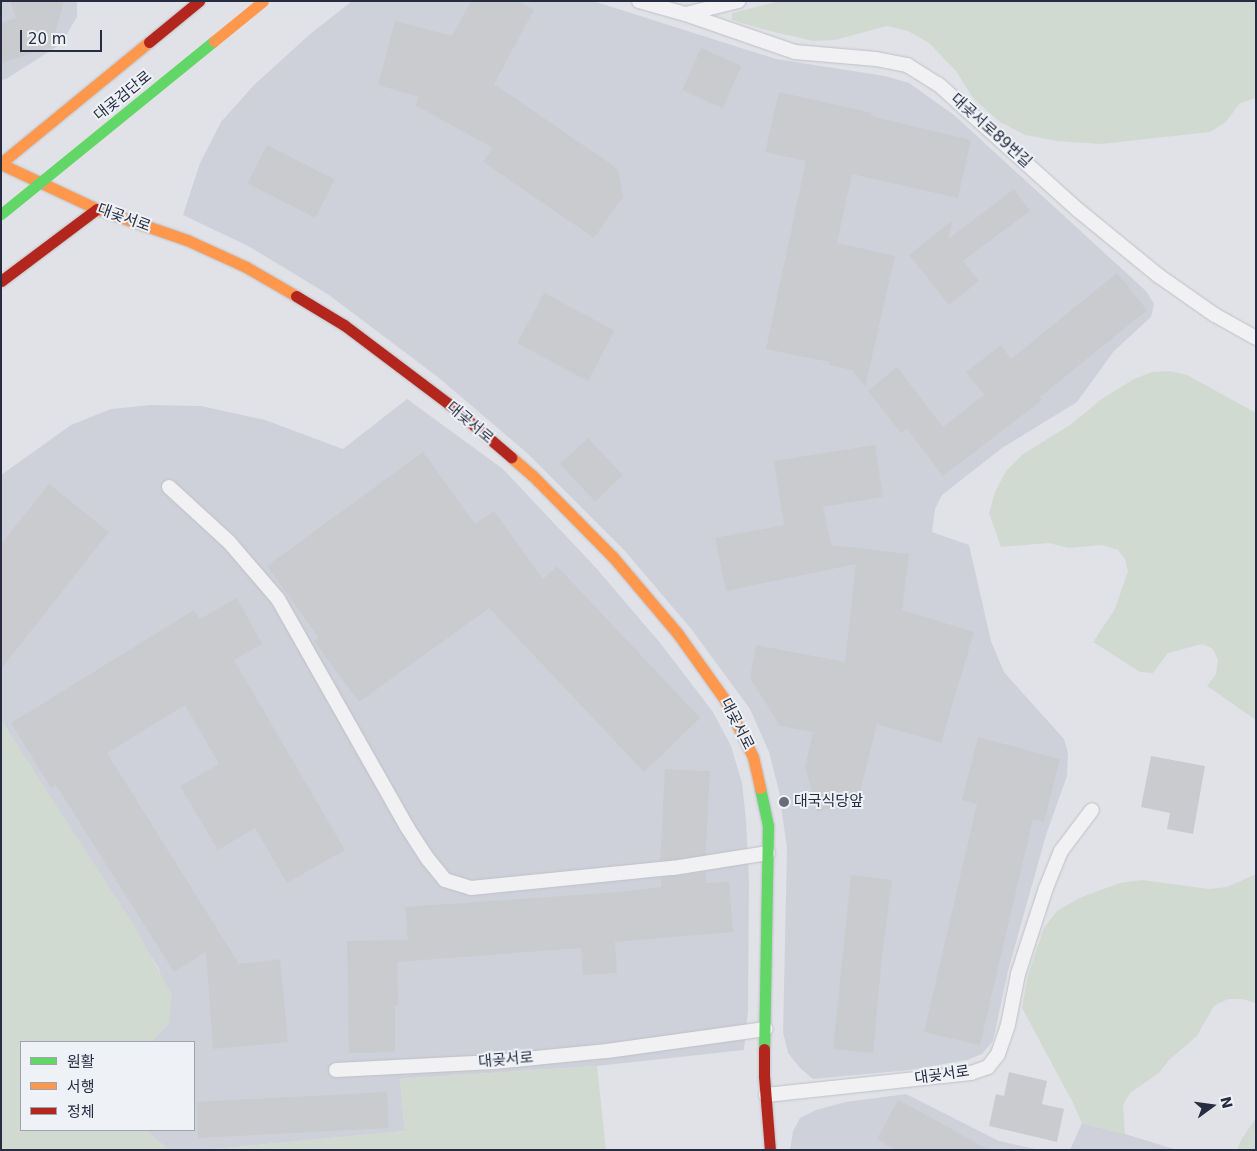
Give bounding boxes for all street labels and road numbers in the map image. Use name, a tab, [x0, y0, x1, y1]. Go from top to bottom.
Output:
street label: 대곶검단로	[91, 67, 155, 125]
street label: 대곶서로89번길	[947, 90, 1035, 172]
street label: 대곶서로	[95, 200, 153, 236]
street label: 대곶서로	[443, 398, 497, 448]
street label: 대곶서로	[716, 695, 758, 753]
street label: 대곶서로	[478, 1049, 534, 1071]
street label: 대곶서로	[913, 1062, 971, 1088]

